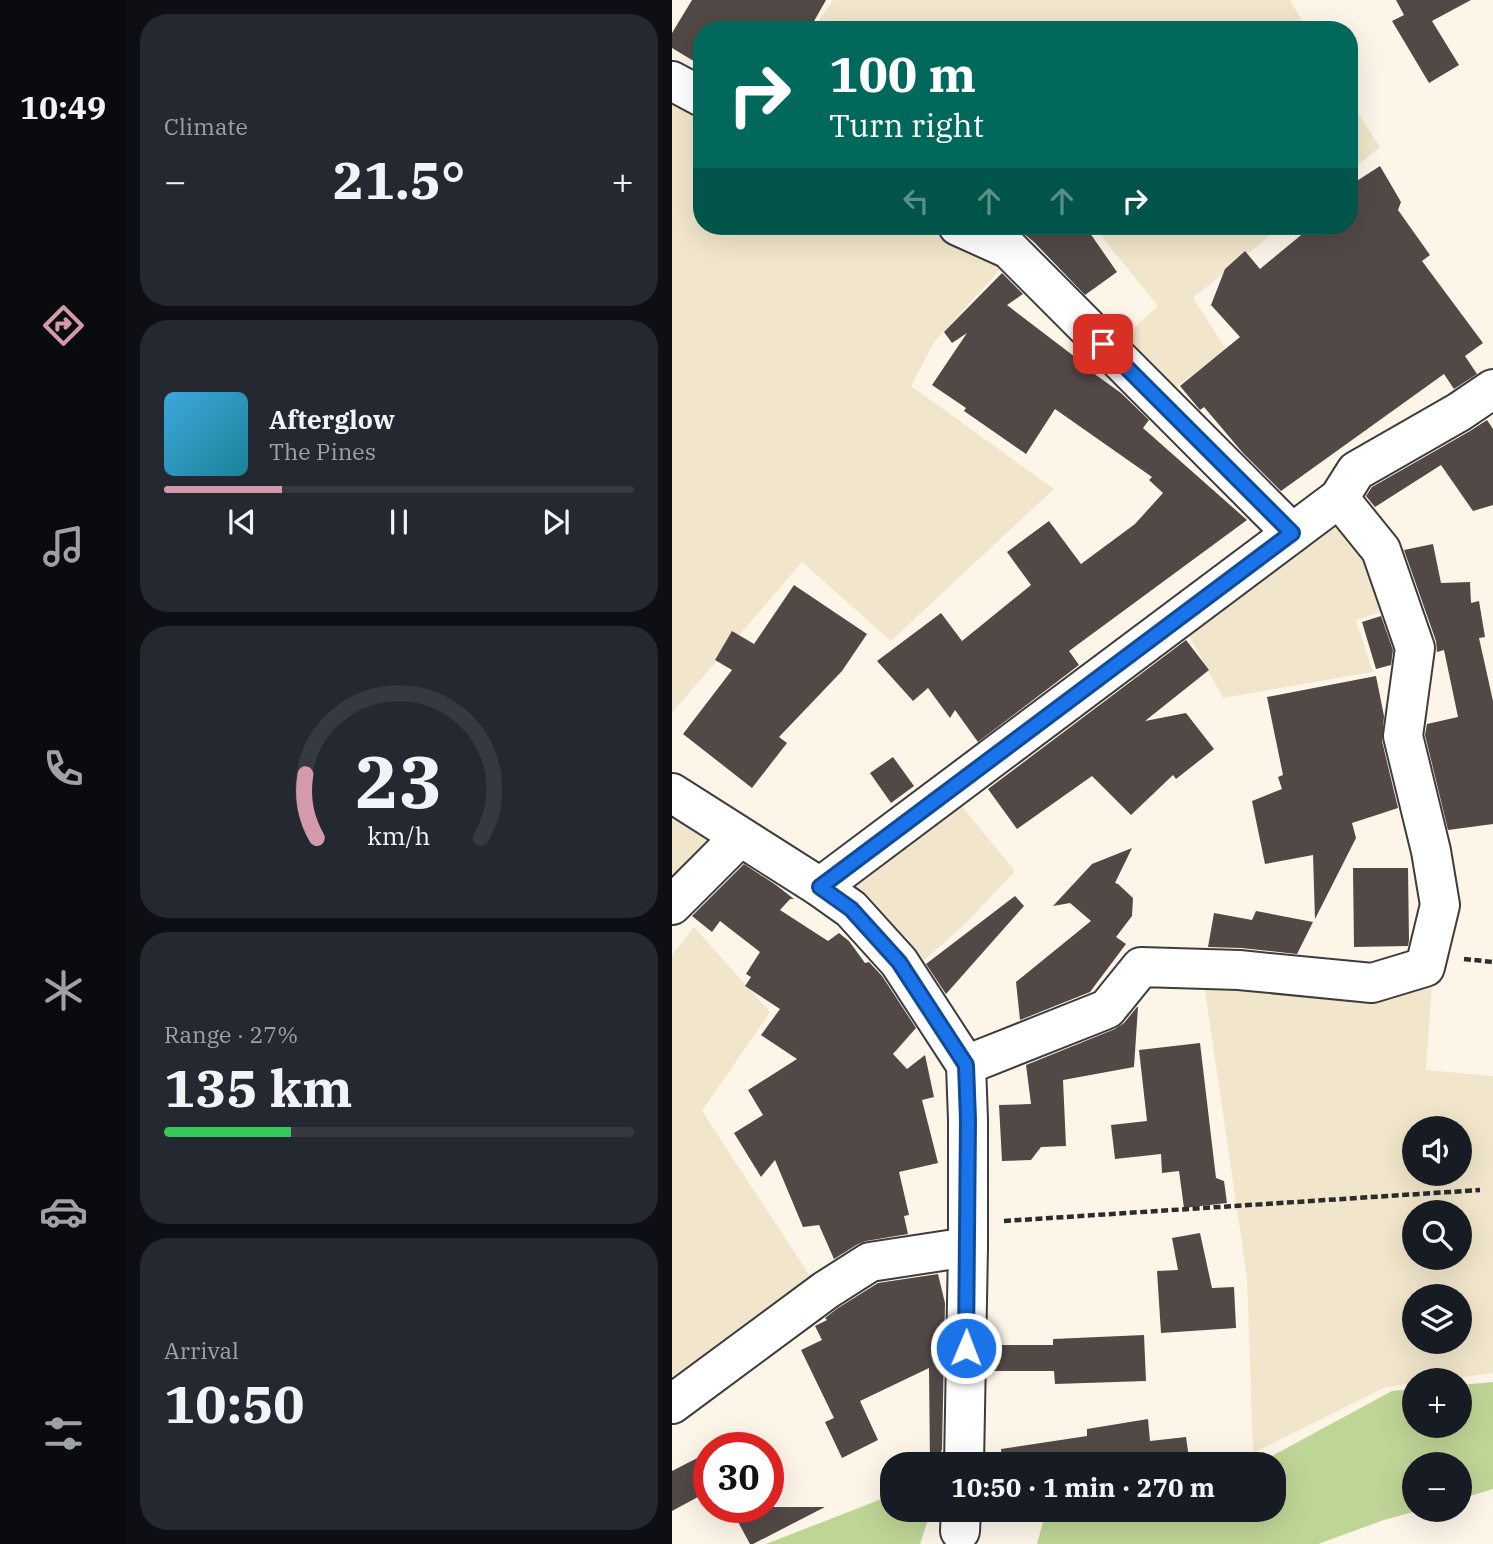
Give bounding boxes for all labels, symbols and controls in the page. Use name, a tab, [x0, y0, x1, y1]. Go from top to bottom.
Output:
text: 100 m	[829, 42, 976, 105]
icon: right	[714, 49, 805, 140]
text: 10:49	[20, 86, 106, 128]
text: Turn right	[829, 104, 984, 146]
text: Climate	[164, 111, 248, 141]
text: 21.5°	[333, 146, 465, 213]
text: −	[164, 156, 187, 205]
text: +	[611, 156, 634, 205]
icon: left	[897, 182, 935, 220]
icon: ahead	[970, 182, 1008, 220]
icon: ahead	[1043, 182, 1081, 220]
icon: right	[1116, 182, 1154, 220]
icon: directions	[39, 301, 88, 350]
pin	[1073, 314, 1133, 374]
icon: arrive	[1084, 325, 1122, 363]
text: Afterglow	[269, 402, 395, 436]
text: The Pines	[269, 436, 376, 466]
icon: previous	[223, 503, 261, 541]
icon: pause	[380, 503, 418, 541]
icon: next	[537, 503, 575, 541]
icon: music	[39, 522, 88, 571]
text: 23	[355, 733, 443, 828]
icon: phone	[39, 744, 88, 793]
text: km/h	[367, 819, 431, 852]
icon: climate	[39, 966, 88, 1015]
text: Range · 27%	[164, 1019, 298, 1049]
text: 135 km	[164, 1054, 353, 1121]
map controls	[1402, 1116, 1472, 1522]
button: sound	[1402, 1116, 1472, 1186]
icon: car	[39, 1187, 88, 1236]
button: search	[1402, 1200, 1472, 1270]
button: layers	[1402, 1284, 1472, 1354]
position arrow	[929, 1311, 1003, 1385]
text: Arrival	[164, 1335, 239, 1365]
button: +	[1402, 1368, 1472, 1438]
text: 10:50	[164, 1370, 305, 1437]
icon: filters	[39, 1409, 88, 1458]
speed limit sign: 30	[693, 1432, 784, 1523]
button: −	[1402, 1452, 1472, 1522]
text: 10:50 · 1 min · 270 m	[951, 1470, 1215, 1504]

